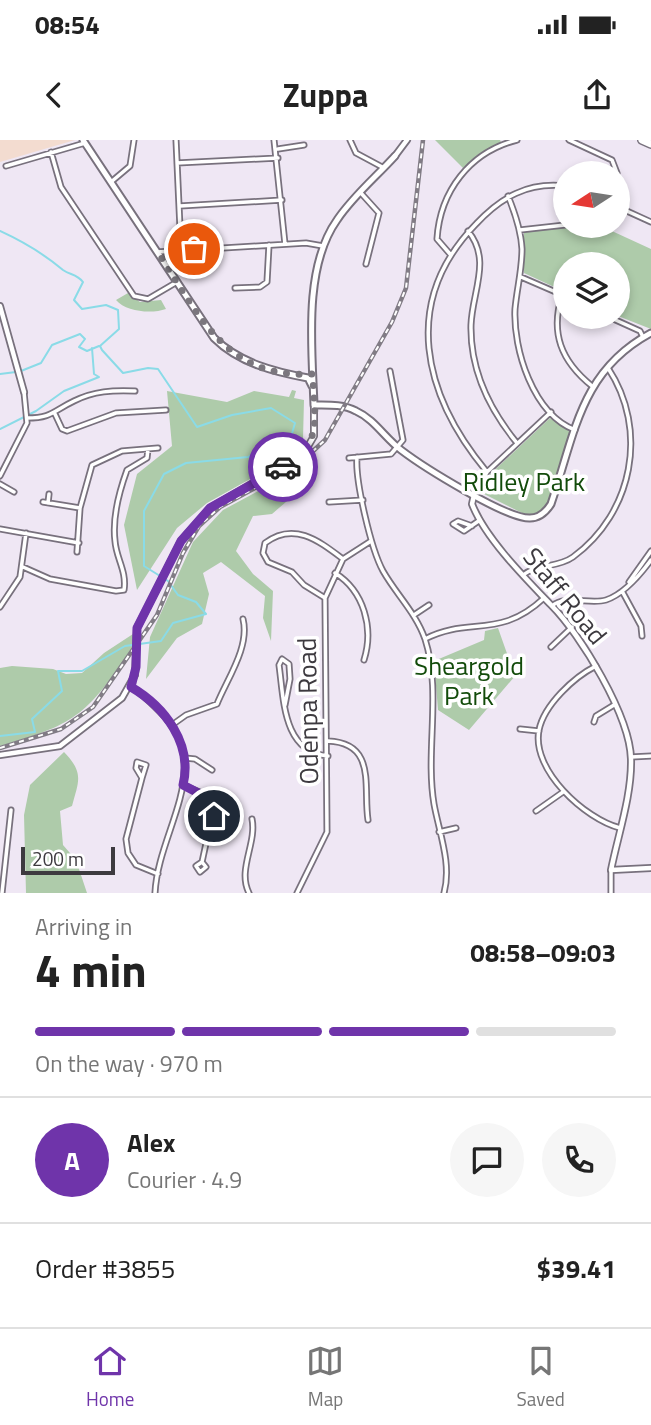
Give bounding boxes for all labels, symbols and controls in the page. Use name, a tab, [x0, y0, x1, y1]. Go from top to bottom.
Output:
text: 08:54	[35, 5, 100, 44]
text: Zuppa	[283, 71, 368, 119]
icon: back	[35, 76, 73, 114]
icon: share	[578, 76, 616, 114]
north arrow	[553, 161, 630, 238]
map controls	[553, 161, 630, 329]
pin	[164, 219, 224, 279]
icon: bag	[175, 230, 213, 268]
button: layers	[553, 252, 630, 329]
courier	[248, 432, 318, 502]
icon: car	[264, 448, 302, 486]
park label: Ridley Park	[463, 462, 585, 501]
street label: Staff Road	[514, 539, 617, 653]
street label: Odenpa Road	[287, 637, 328, 785]
park label: Sheargold Park	[414, 646, 524, 715]
pin	[184, 786, 244, 846]
icon: home	[195, 797, 233, 835]
scale bar	[21, 844, 116, 876]
text: 200 m	[32, 844, 84, 873]
text: Arriving in	[35, 909, 132, 944]
text: 08:58–09:03	[470, 933, 616, 972]
text: 4 min	[35, 935, 147, 1005]
text: On the way · 970 m	[35, 1046, 223, 1081]
text: Alex	[127, 1123, 175, 1162]
button: chat	[450, 1123, 524, 1197]
button: phone	[542, 1123, 616, 1197]
text: A	[64, 1141, 80, 1180]
text: Courier · 4.9	[127, 1162, 242, 1197]
text: Order #3855	[35, 1249, 175, 1288]
text: $39.41	[537, 1249, 616, 1288]
tab: Home	[86, 1342, 134, 1413]
tab: Map	[306, 1342, 344, 1413]
tab: Saved	[517, 1342, 565, 1413]

